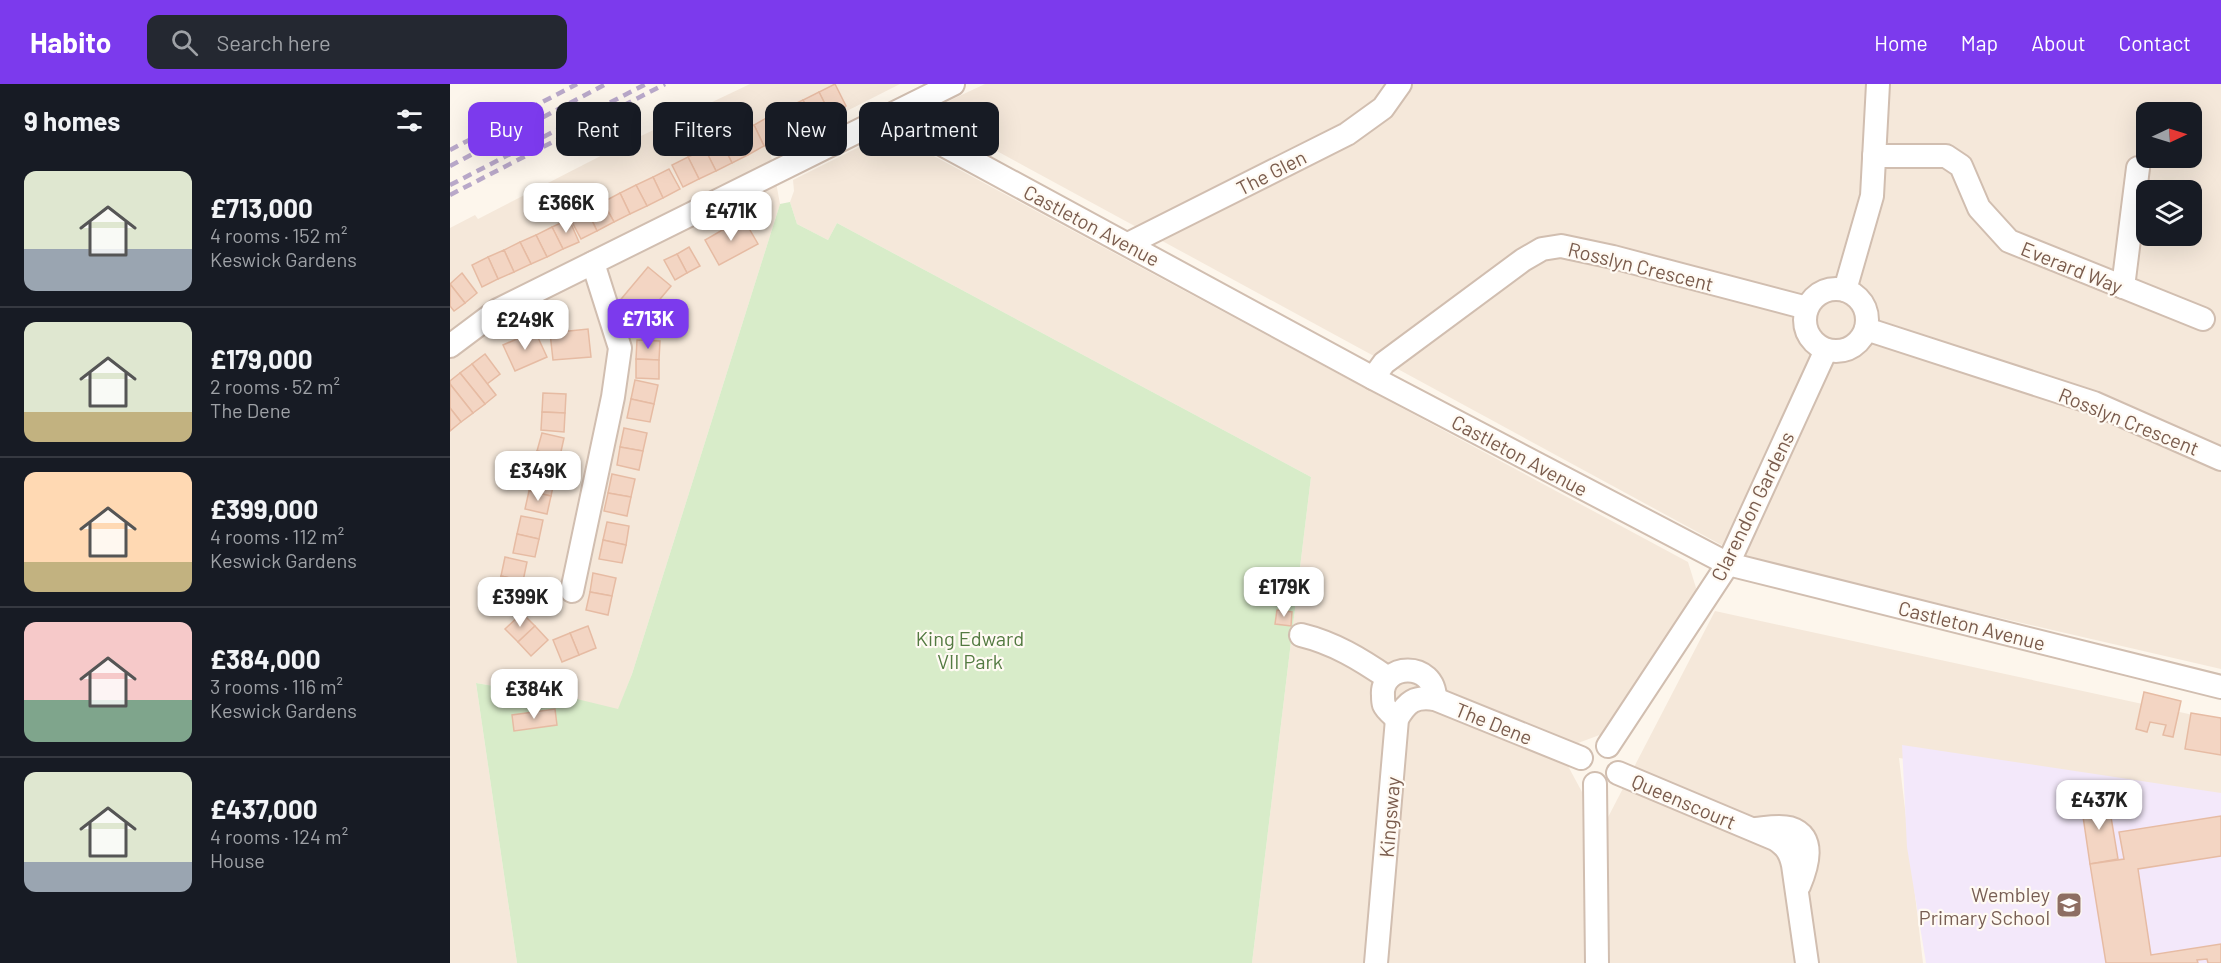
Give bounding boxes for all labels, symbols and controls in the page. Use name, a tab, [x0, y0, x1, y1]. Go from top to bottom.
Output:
search box	[147, 15, 567, 69]
text: Habito	[30, 25, 111, 59]
icon: search	[168, 26, 201, 59]
text: Search here	[216, 29, 331, 55]
text: Home	[1874, 30, 1928, 55]
text: Map	[1961, 30, 1998, 55]
text: About	[2031, 30, 2086, 55]
text: Contact	[2119, 30, 2191, 55]
chip: Buy	[468, 102, 544, 156]
chip: Rent	[556, 102, 641, 156]
chip: Filters	[653, 102, 753, 156]
chip: New	[765, 102, 847, 156]
chip: Apartment	[859, 102, 999, 156]
north arrow	[2136, 102, 2202, 168]
map controls	[2136, 102, 2202, 246]
icon: filters	[393, 104, 426, 137]
text: 9 homes	[24, 105, 120, 136]
street label: The Glen	[1232, 144, 1310, 200]
street label: Castleton Avenue	[1020, 179, 1164, 271]
button: layers	[2136, 180, 2202, 246]
pin: £366K	[524, 183, 608, 234]
text: £366K	[537, 190, 595, 214]
pin: £471K	[689, 191, 773, 242]
text: £713,000	[210, 192, 313, 223]
icon: home	[72, 195, 144, 267]
text: £471K	[705, 198, 757, 222]
text: 4 rooms · 152 m²	[210, 223, 347, 247]
street label: Rosslyn Crescent	[1566, 236, 1716, 296]
street label: Everard Way	[2018, 236, 2126, 298]
text: Keswick Gardens	[210, 247, 357, 271]
pin: £713K	[606, 299, 690, 350]
pin: £249K	[483, 300, 567, 351]
text: £713K	[622, 306, 674, 330]
text: £249K	[496, 307, 554, 331]
text: £179,000	[210, 343, 313, 374]
icon: home	[72, 346, 144, 418]
text: 2 rooms · 52 m²	[210, 374, 340, 398]
street label: Rosslyn Crescent	[2055, 382, 2203, 460]
text: The Dene	[210, 398, 291, 422]
street label: Castleton Avenue	[1448, 409, 1592, 501]
street label: Clarendon Gardens	[1705, 427, 1799, 585]
pin: £349K	[496, 451, 580, 502]
text: £349K	[509, 458, 567, 482]
text: £399,000	[210, 493, 318, 524]
icon: home	[72, 496, 144, 568]
text: 4 rooms · 112 m²	[210, 524, 344, 548]
text: Keswick Gardens	[210, 548, 357, 572]
pin: £179K	[1242, 567, 1326, 618]
text: £179K	[1258, 574, 1310, 598]
pin: £399K	[478, 577, 562, 628]
text: £399K	[492, 584, 548, 608]
street label: Castleton Avenue	[1896, 595, 2048, 655]
park label: King Edward VII Park	[916, 626, 1024, 673]
text: £384,000	[210, 643, 320, 674]
icon: home	[72, 646, 144, 718]
pin: £384K	[492, 669, 576, 720]
text: 3 rooms · 116 m²	[210, 674, 343, 698]
text: £384K	[505, 676, 563, 700]
street label: The Dene	[1452, 697, 1536, 749]
text: Keswick Gardens	[210, 698, 357, 722]
street label: Queenscourt	[1628, 768, 1740, 834]
street label: Kingsway	[1374, 776, 1404, 858]
pin: £437K	[2057, 780, 2141, 831]
text: £437K	[2070, 787, 2128, 811]
text: £437,000	[210, 793, 318, 824]
icon: home	[72, 796, 144, 868]
text: 4 rooms · 124 m²	[210, 824, 348, 848]
text: House	[210, 848, 265, 872]
place label: Wembley Primary School	[1919, 882, 2050, 929]
school or university icon: Wembley Primary School	[2054, 890, 2084, 920]

